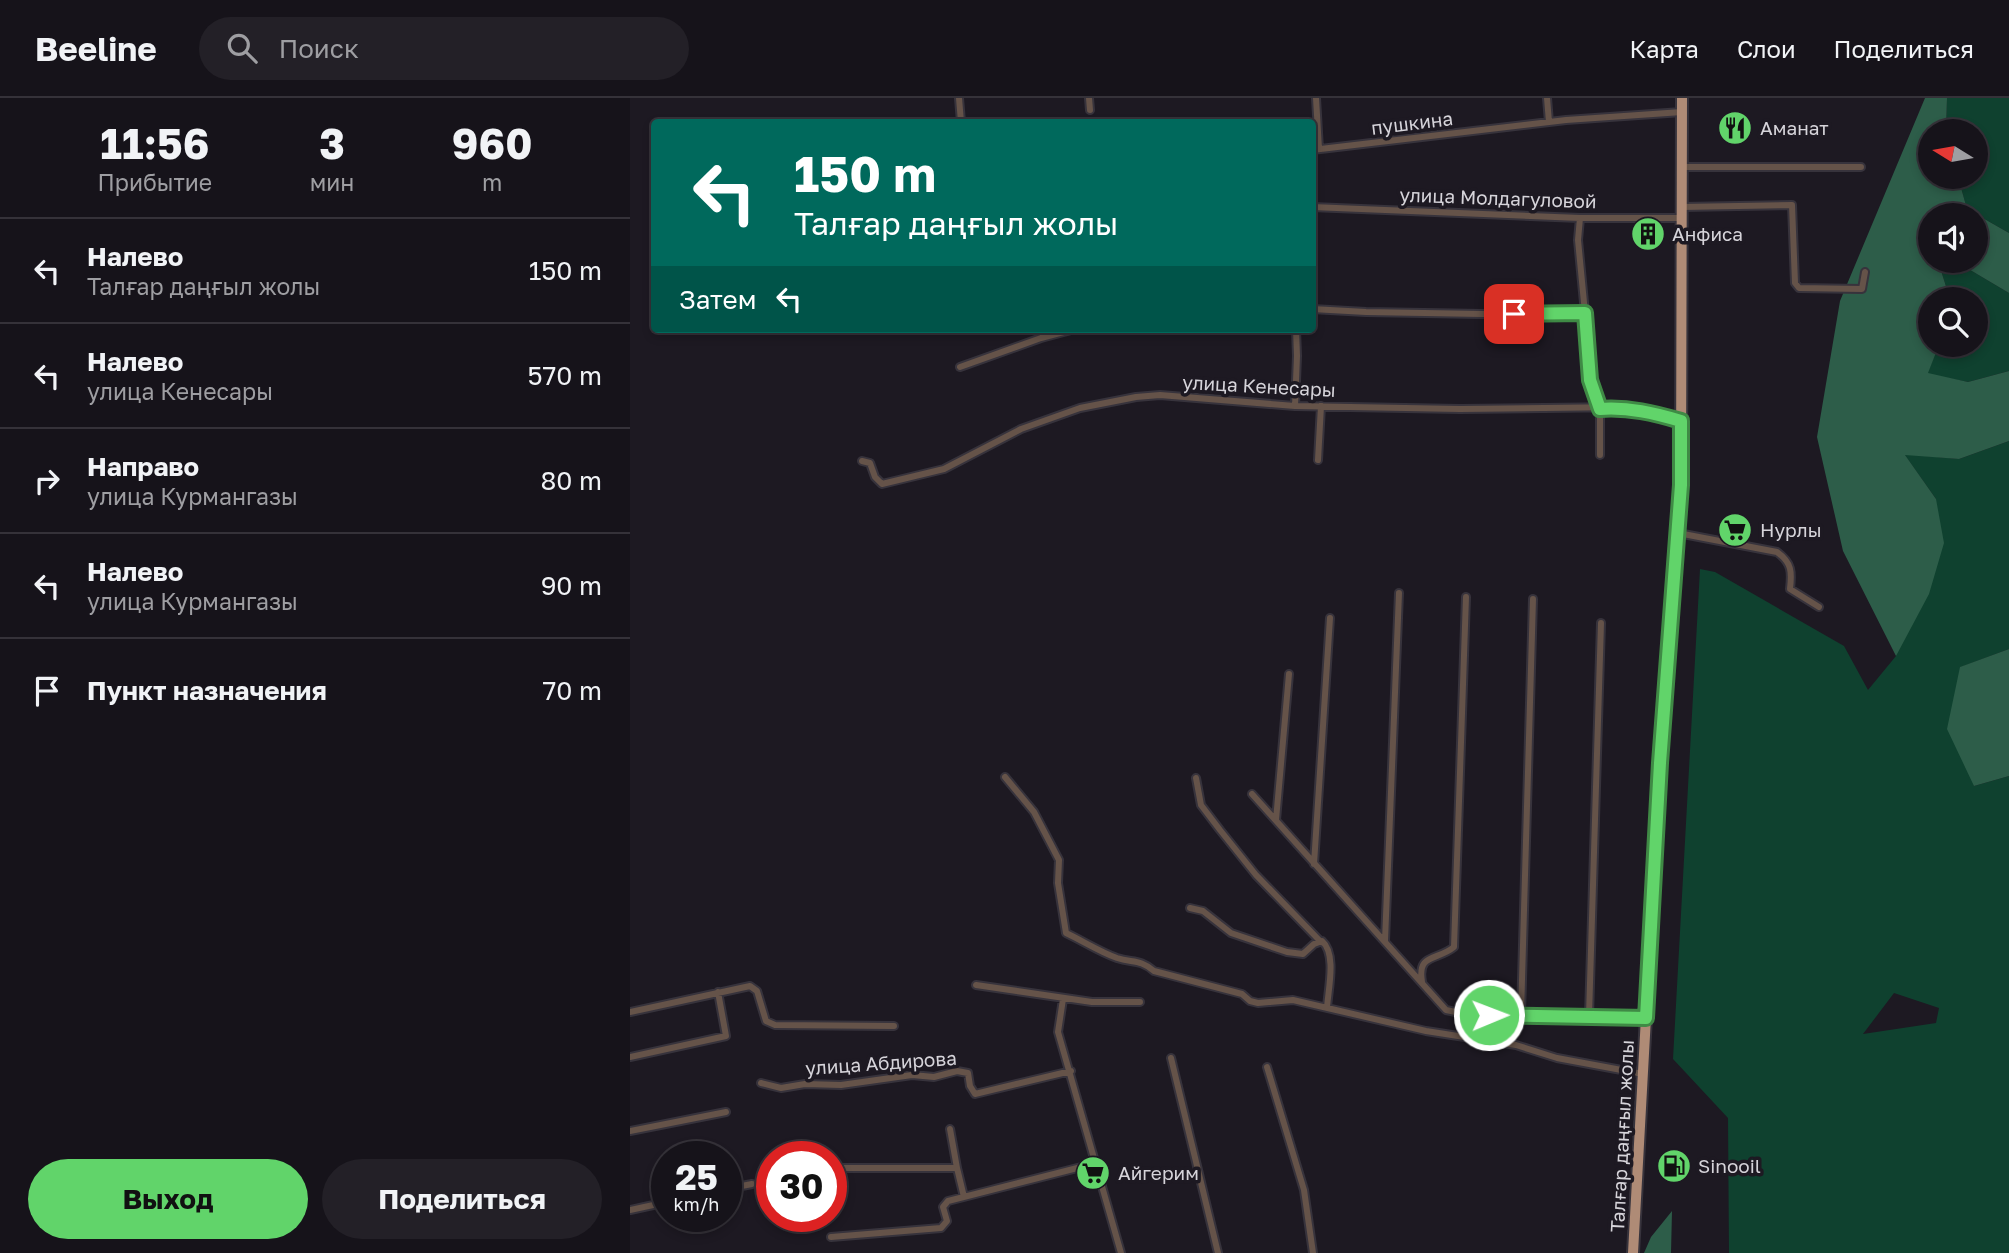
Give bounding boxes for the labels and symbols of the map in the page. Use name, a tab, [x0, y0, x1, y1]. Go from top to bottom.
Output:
street label: пушкина	[1370, 106, 1454, 139]
restaurant icon: Аманат	[1716, 109, 1754, 147]
place label: Аманат	[1760, 116, 1829, 139]
north arrow	[1918, 119, 1988, 189]
street label: улица Молдагуловой	[1399, 183, 1597, 212]
building icon: Анфиса	[1629, 215, 1667, 253]
place label: Анфиса	[1672, 222, 1743, 245]
pin	[1484, 284, 1544, 344]
street label: улица Кенесары	[1182, 370, 1336, 401]
supermarket icon: Нурлы	[1716, 511, 1754, 549]
place label: Нурлы	[1760, 518, 1822, 541]
position arrow	[1452, 978, 1526, 1052]
street label: Талғар даңғыл жолы	[1605, 1039, 1638, 1233]
street label: улица Абдирова	[804, 1046, 957, 1079]
speed limit sign: 30	[756, 1141, 847, 1232]
fuel station icon: Sinooil	[1655, 1147, 1693, 1185]
supermarket icon: Айгерим	[1074, 1154, 1112, 1192]
place label: Sinooil	[1698, 1154, 1761, 1177]
place label: Айгерим	[1118, 1161, 1199, 1184]

